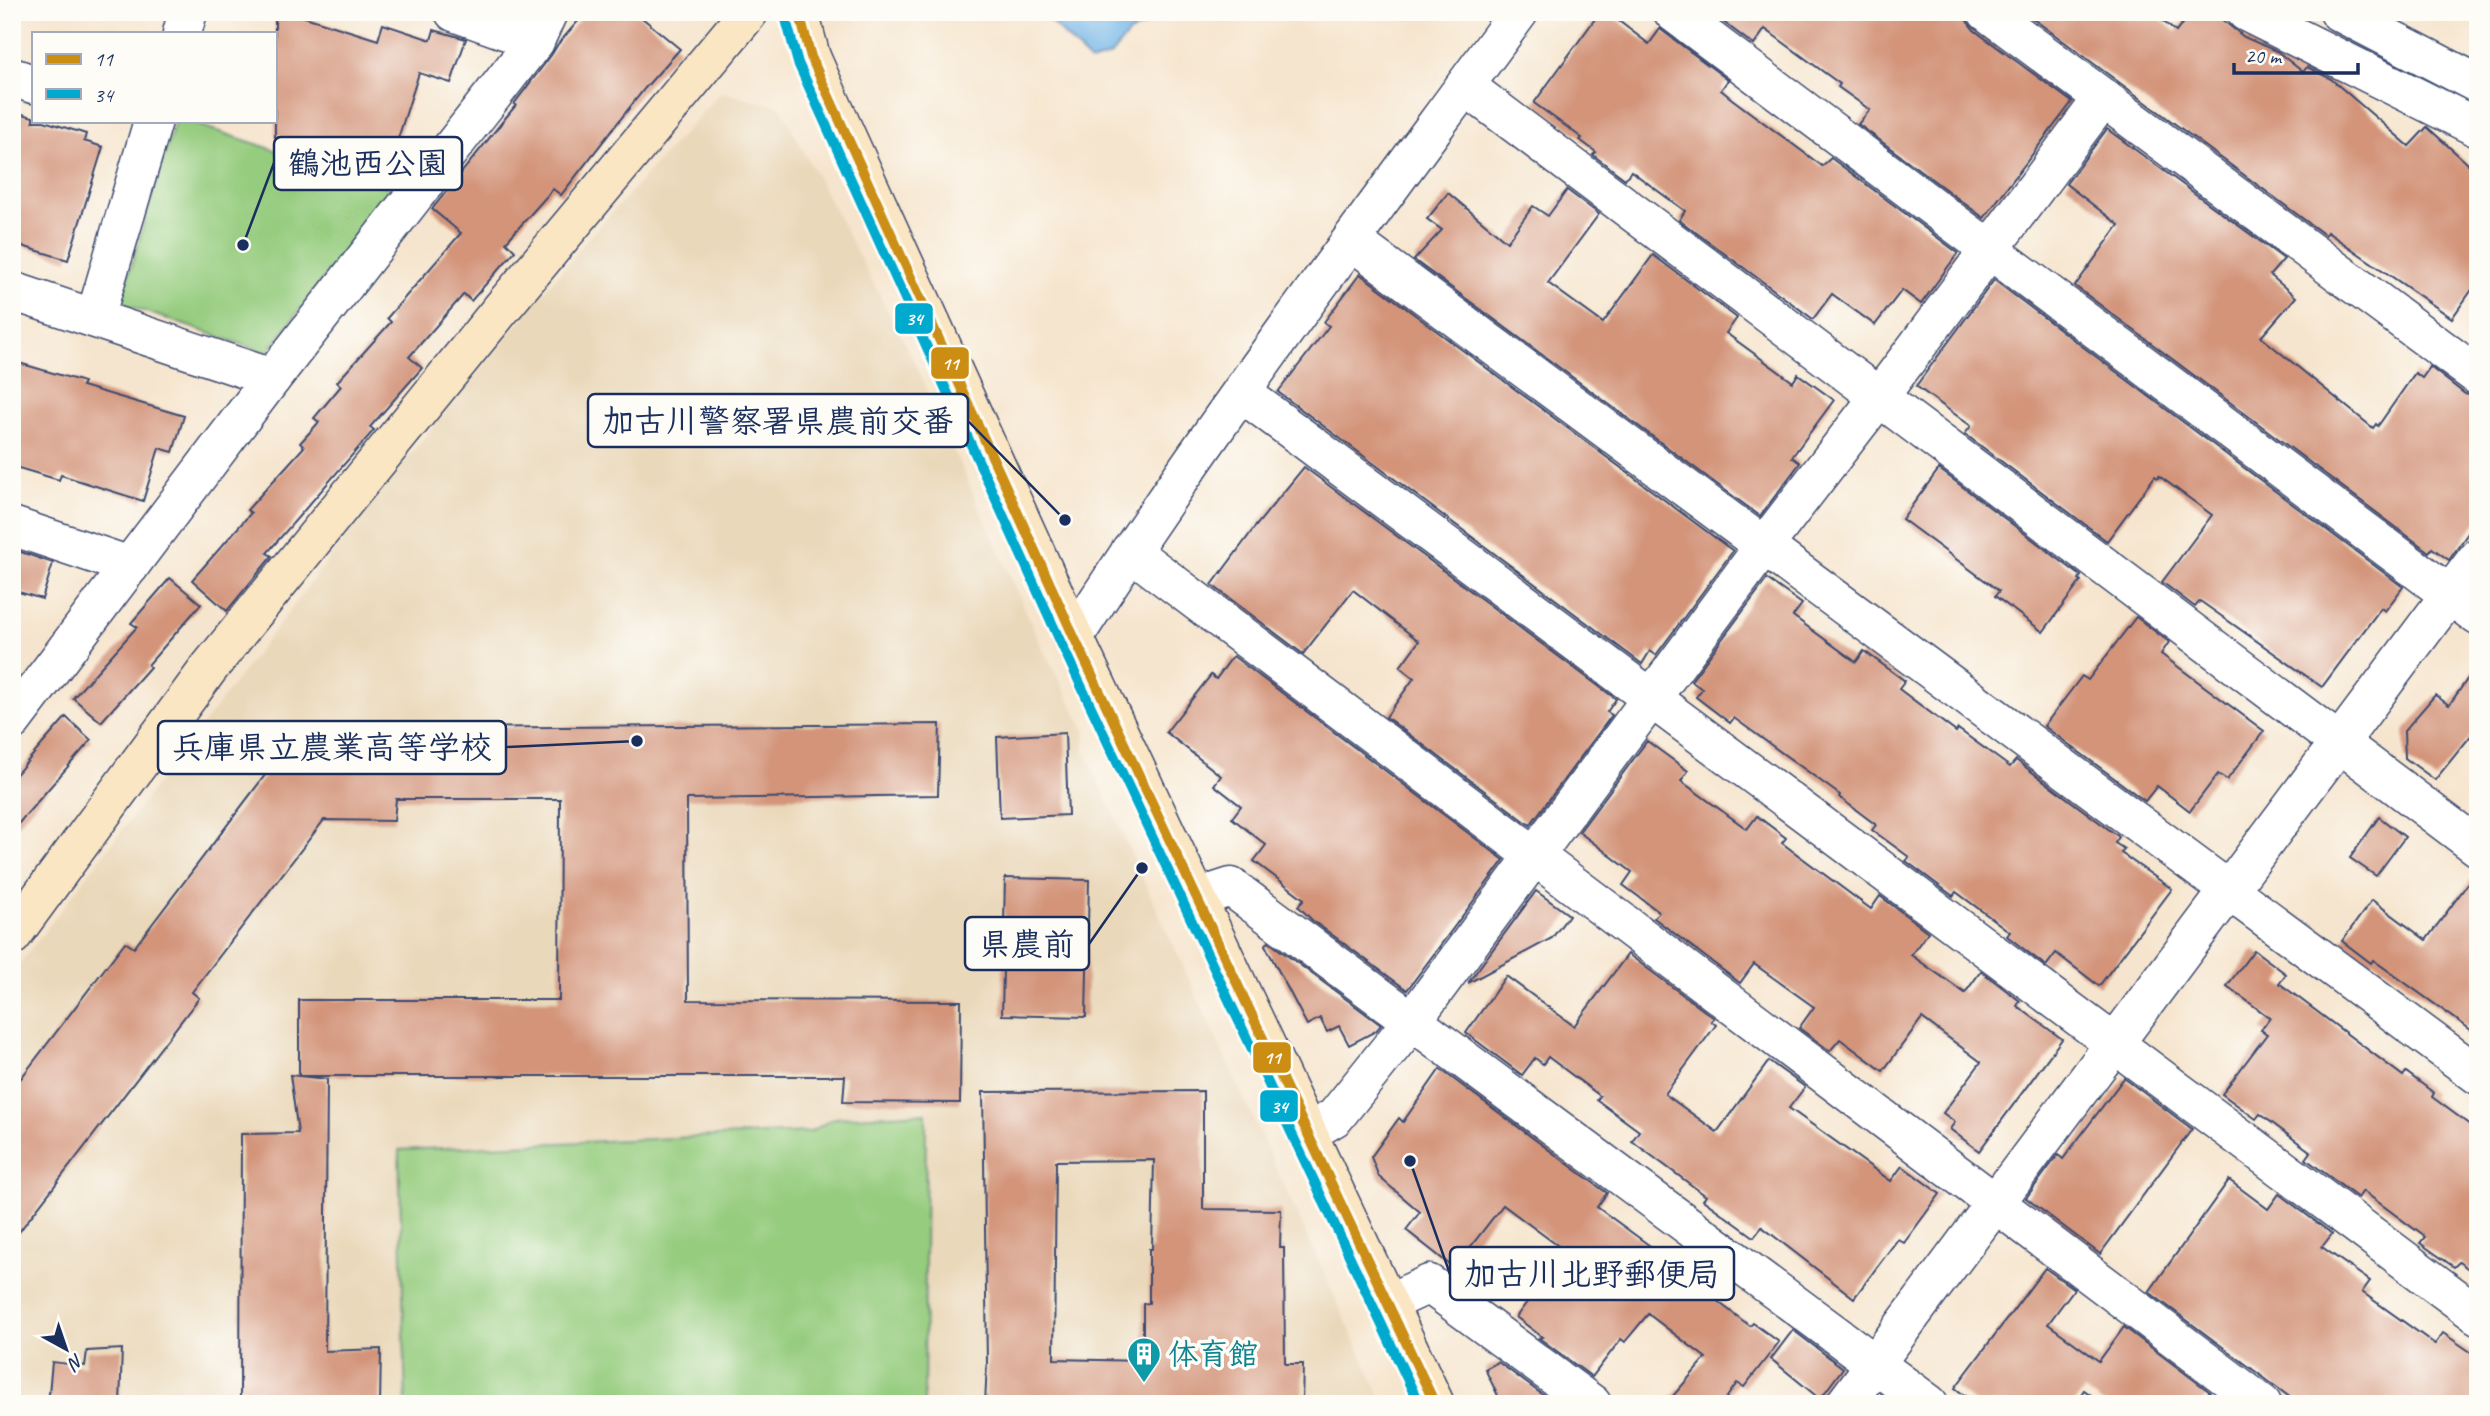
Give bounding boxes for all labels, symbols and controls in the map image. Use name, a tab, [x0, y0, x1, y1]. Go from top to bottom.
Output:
legend	[32, 32, 276, 122]
scale bar	[2234, 32, 2359, 76]
text: 20 m	[2245, 43, 2283, 69]
text: 11	[94, 46, 114, 72]
text: 34	[94, 82, 115, 108]
callout: 鶴池西公園	[274, 137, 462, 190]
text: 鶴池西公園	[288, 143, 448, 184]
line badge: 34	[894, 302, 934, 335]
text: 34	[905, 307, 925, 331]
line badge: 11	[930, 346, 970, 380]
text: 11	[941, 352, 961, 376]
callout: 加古川警察署県農前交番	[588, 394, 968, 447]
text: 加古川警察署県農前交番	[602, 401, 954, 442]
callout: 兵庫県立農業高等学校	[158, 721, 506, 774]
text: 兵庫県立農業高等学校	[172, 727, 492, 768]
callout: 県農前	[965, 917, 1089, 970]
text: 県農前	[979, 924, 1075, 965]
line badge: 11	[1252, 1041, 1292, 1074]
text: 11	[1263, 1046, 1283, 1070]
line badge: 34	[1259, 1089, 1299, 1123]
text: 34	[1270, 1095, 1290, 1119]
callout: 加古川北野郵便局	[1450, 1247, 1734, 1300]
text: 加古川北野郵便局	[1464, 1254, 1720, 1295]
north arrow	[32, 1314, 102, 1384]
building icon: 体育館	[1125, 1335, 1163, 1384]
place label: 体育館	[1168, 1335, 1258, 1373]
text: N	[62, 1348, 89, 1376]

